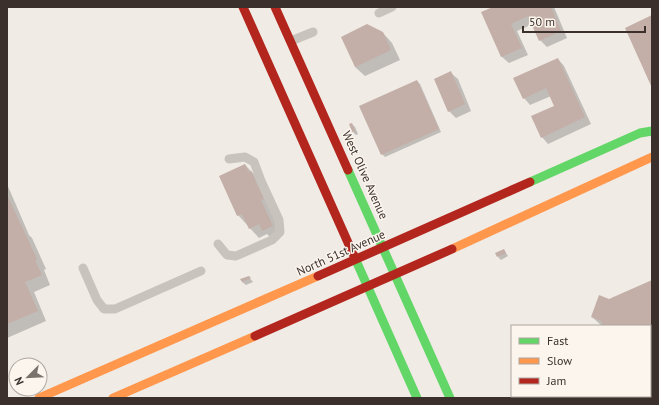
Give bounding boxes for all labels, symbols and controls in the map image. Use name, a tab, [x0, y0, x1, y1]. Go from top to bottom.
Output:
scale bar	[523, 8, 645, 34]
text: 50 m	[529, 14, 555, 29]
street label: West Olive Avenue	[339, 128, 392, 221]
street label: North 51st Avenue	[294, 226, 387, 279]
legend	[511, 325, 651, 397]
text: Fast	[547, 333, 568, 348]
text: Slow	[547, 353, 572, 368]
north arrow	[8, 357, 48, 397]
text: Jam	[546, 373, 566, 388]
text: N	[11, 375, 27, 387]

